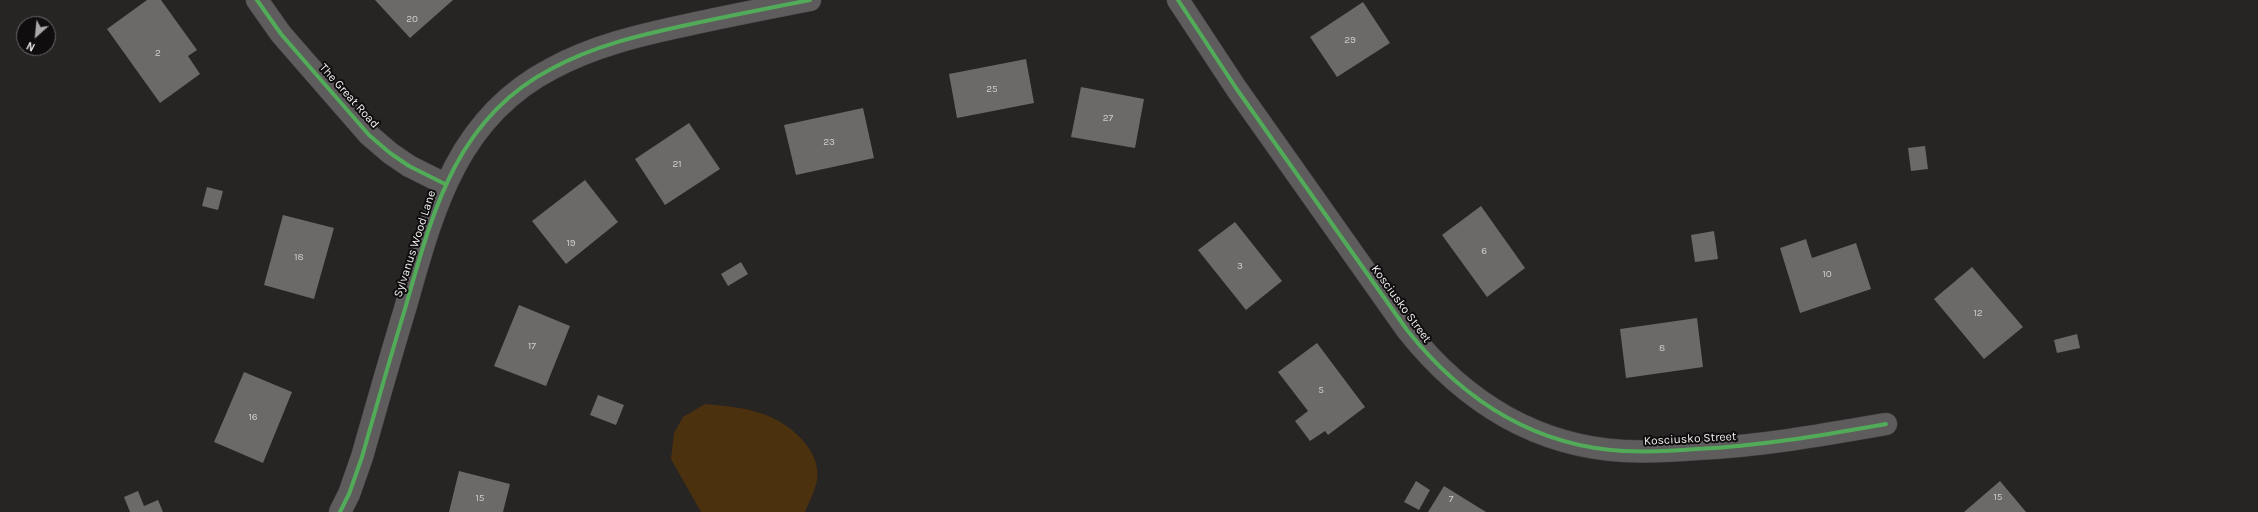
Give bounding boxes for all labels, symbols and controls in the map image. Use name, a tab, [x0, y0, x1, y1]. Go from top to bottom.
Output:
house number: 20	[406, 13, 418, 25]
north arrow	[16, 16, 56, 56]
house number: 29	[1344, 34, 1356, 46]
text: N	[24, 39, 37, 54]
house number: 2	[155, 47, 161, 59]
street label: The Great Road	[316, 61, 382, 131]
house number: 25	[986, 83, 998, 95]
house number: 27	[1103, 112, 1113, 124]
house number: 23	[823, 136, 835, 148]
house number: 21	[672, 158, 682, 170]
street label: Sylvanus Wood Lane	[391, 189, 439, 299]
house number: 19	[566, 237, 576, 249]
house number: 6	[1481, 245, 1487, 257]
house number: 18	[294, 251, 304, 263]
house number: 3	[1237, 260, 1243, 272]
street label: Kosciusko Street	[1368, 262, 1434, 346]
house number: 10	[1822, 268, 1832, 280]
house number: 12	[1973, 307, 1983, 319]
house number: 17	[528, 340, 536, 352]
house number: 8	[1659, 342, 1665, 354]
house number: 5	[1318, 384, 1324, 396]
house number: 16	[248, 411, 258, 423]
street label: Kosciusko Street	[1643, 429, 1737, 449]
house number: 15	[1994, 491, 2002, 503]
house number: 15	[476, 492, 484, 504]
house number: 7	[1449, 493, 1453, 505]

